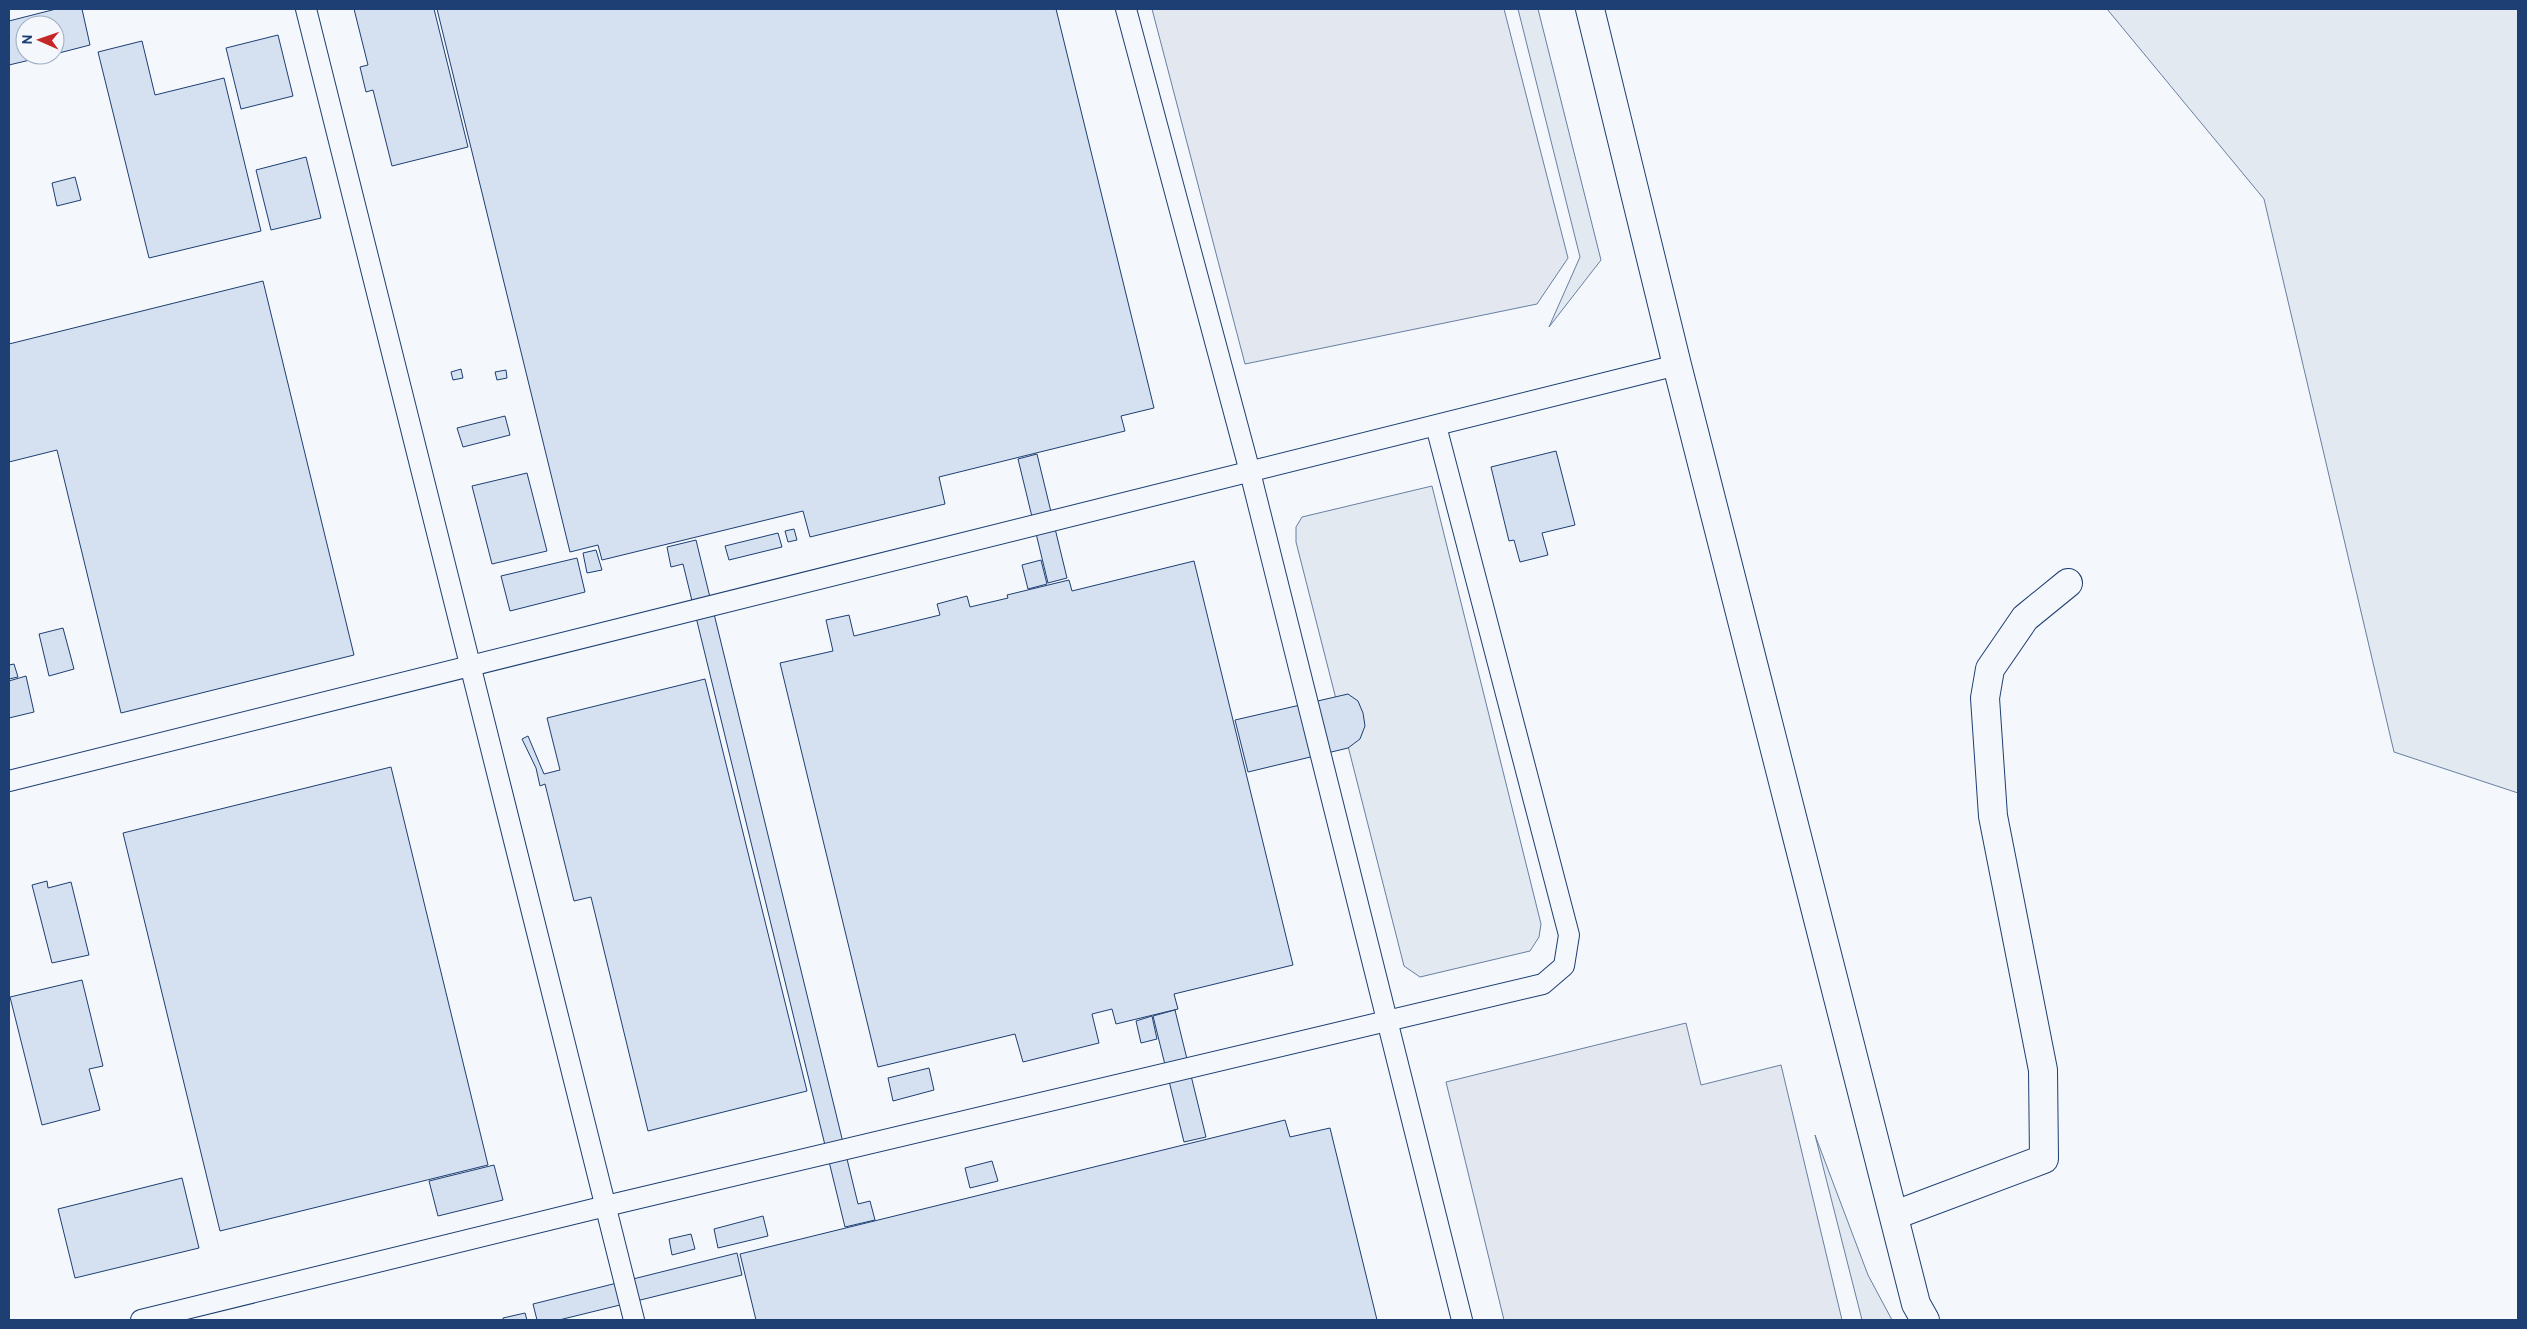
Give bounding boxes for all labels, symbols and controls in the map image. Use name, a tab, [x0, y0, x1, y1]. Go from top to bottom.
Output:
north arrow	[15, 15, 65, 65]
text: N	[20, 34, 37, 45]

